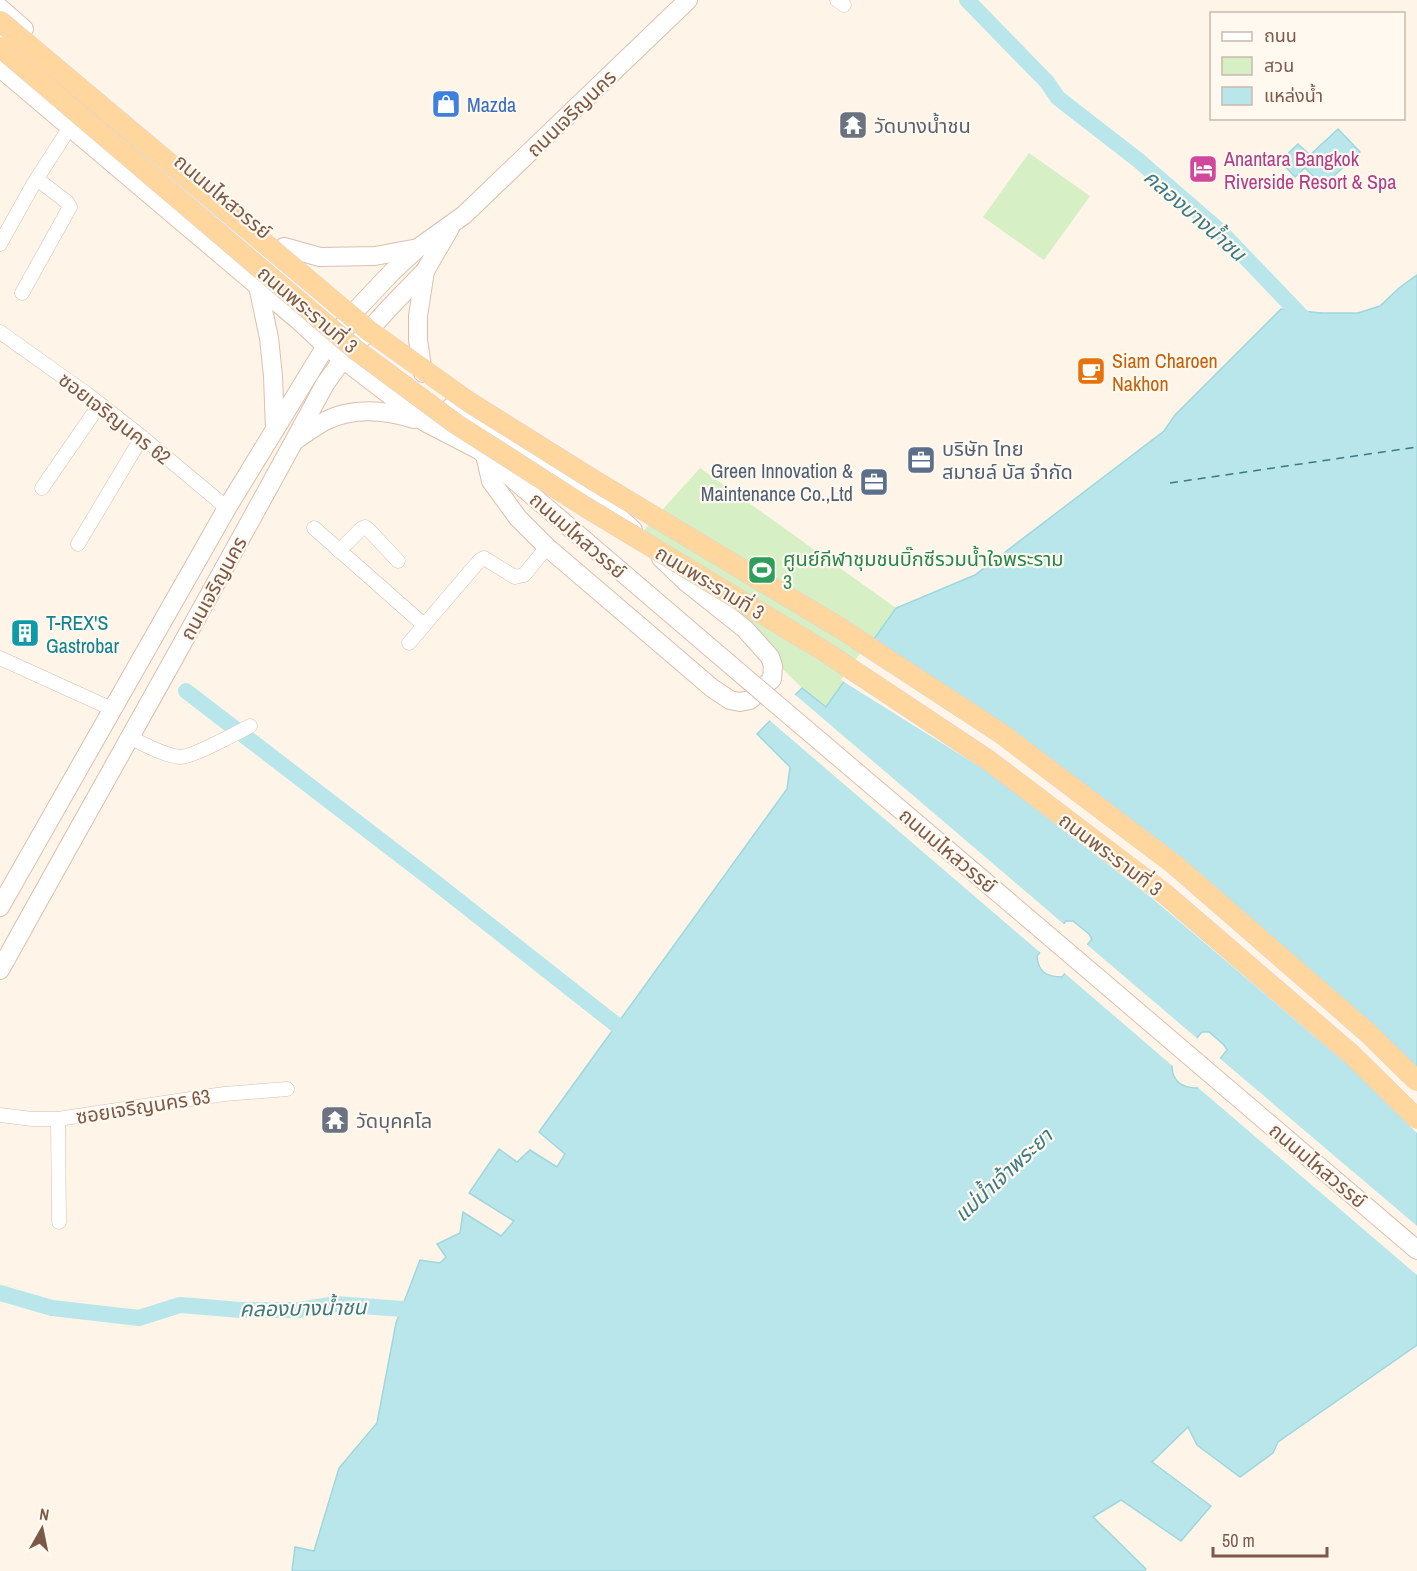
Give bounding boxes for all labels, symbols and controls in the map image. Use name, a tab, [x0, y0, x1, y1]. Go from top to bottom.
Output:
legend	[1210, 12, 1405, 120]
text: ถนน	[1264, 23, 1297, 48]
text: สวน	[1264, 53, 1294, 78]
street label: ถนนเจริญนคร	[520, 63, 622, 163]
text: แหล่งน้ำ	[1264, 83, 1323, 108]
shop icon: Mazda	[430, 88, 462, 120]
place label: Mazda	[467, 91, 516, 118]
temple icon: วัดบางน้ำชน	[837, 109, 869, 141]
place label: วัดบางน้ำชน	[874, 112, 971, 139]
place label: Anantara Bangkok Riverside Resort & Spa	[1223, 145, 1396, 195]
street label: ถนนมไหสวรรย์	[169, 147, 278, 245]
hotel icon: Anantara Bangkok Riverside Resort & Spa	[1187, 153, 1219, 185]
water label: คลองบางน้ำชน	[1138, 163, 1253, 268]
street label: ถนนพระรามที่ 3	[252, 259, 364, 359]
place label: Siam Charoen Nakhon	[1112, 347, 1218, 397]
cafe icon: Siam Charoen Nakhon	[1075, 355, 1107, 387]
street label: ซอยเจริญนคร 62	[53, 366, 177, 470]
place label: บริษัท ไทย สมายล์ บัส จำกัด	[942, 435, 1073, 485]
office icon: บริษัท ไทย สมายล์ บัส จำกัด	[905, 444, 937, 476]
place label: Green Innovation & Maintenance Co.,Ltd	[701, 457, 853, 507]
office icon: Green Innovation & Maintenance Co.,Ltd	[858, 466, 890, 498]
street label: ถนนมไหสวรรย์	[524, 486, 632, 584]
street label: ถนนเจริญนคร	[173, 531, 253, 645]
street label: ถนนพระรามที่ 3	[650, 539, 770, 625]
place label: ศูนย์กีฬาชุมชนบิ๊กซีรวมน้ำใจพระราม 3	[783, 545, 1064, 595]
sports icon: ศูนย์กีฬาชุมชนบิ๊กซีรวมน้ำใจพระราม 3	[746, 554, 778, 586]
place label: T-REX'S Gastrobar	[46, 609, 119, 659]
building icon: T-REX'S Gastrobar	[9, 617, 41, 649]
street label: ถนนมไหสวรรย์	[894, 801, 1003, 899]
street label: ถนนพระรามที่ 3	[1054, 806, 1168, 902]
street label: ซอยเจริญนคร 63	[74, 1082, 212, 1130]
temple icon: วัดบุคคโล	[319, 1104, 351, 1136]
place label: วัดบุคคโล	[356, 1107, 432, 1134]
street label: ถนนมไหสวรรย์	[1264, 1116, 1373, 1214]
water label: แม่น้ำเจ้าพระยา	[948, 1121, 1059, 1228]
water label: คลองบางน้ำชน	[239, 1292, 368, 1324]
north arrow	[12, 1499, 72, 1559]
text: N	[38, 1503, 51, 1526]
scale bar	[1213, 1520, 1327, 1558]
text: 50 m	[1222, 1528, 1255, 1553]

